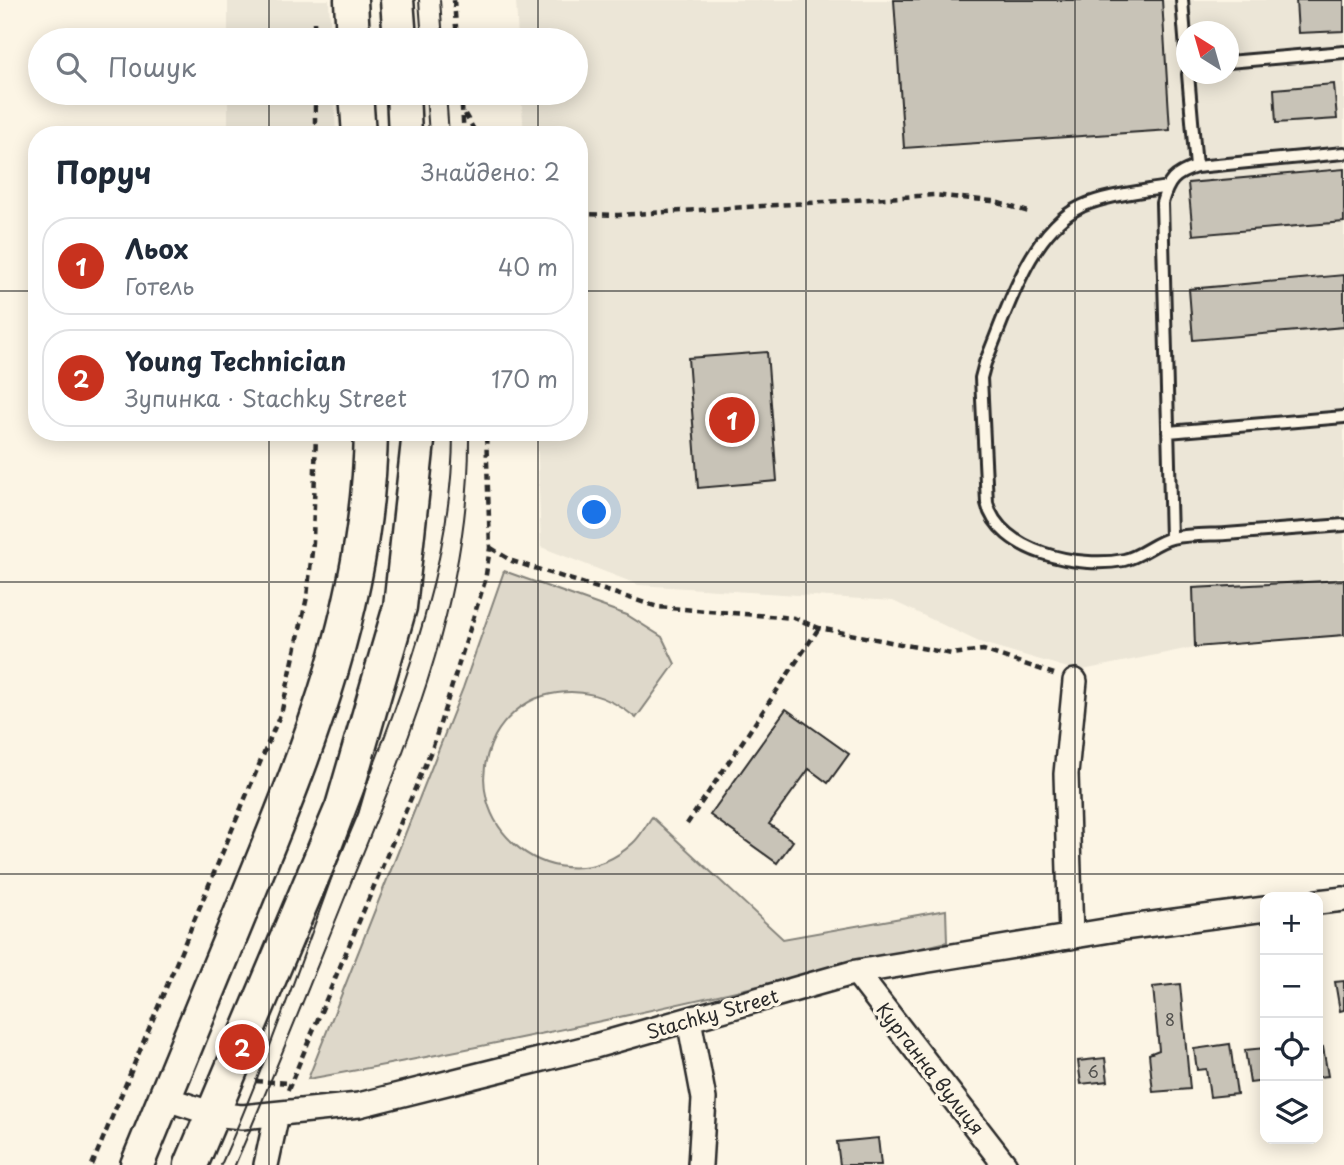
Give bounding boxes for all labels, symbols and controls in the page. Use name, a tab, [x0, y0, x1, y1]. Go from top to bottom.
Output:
north arrow	[1176, 21, 1239, 84]
search box	[28, 28, 588, 105]
text: Пошук	[108, 47, 196, 86]
icon: search	[52, 48, 90, 86]
text: Поруч	[56, 149, 151, 194]
text: Знайдено: 2	[421, 154, 560, 189]
text: Льох	[125, 229, 188, 268]
text: 1	[76, 249, 87, 284]
text: 40 m	[498, 249, 558, 284]
text: Готель	[125, 268, 194, 303]
text: Young Technician	[125, 341, 346, 380]
text: 2	[73, 361, 89, 396]
text: 170 m	[491, 361, 558, 396]
text: Зупинка · Stachky Street	[125, 380, 407, 415]
pin: 1	[709, 394, 755, 446]
your location	[577, 495, 611, 529]
map controls	[1260, 892, 1323, 1144]
button: +	[1260, 892, 1323, 955]
button: −	[1260, 955, 1323, 1018]
street label: Stachky Street	[643, 981, 782, 1045]
street label: Курганна вулиця	[870, 996, 992, 1140]
house number: 8	[1165, 1007, 1175, 1031]
button: locate	[1260, 1018, 1323, 1081]
pin: 2	[219, 1021, 265, 1073]
house number: 6	[1087, 1059, 1099, 1083]
button: layers	[1260, 1081, 1323, 1144]

